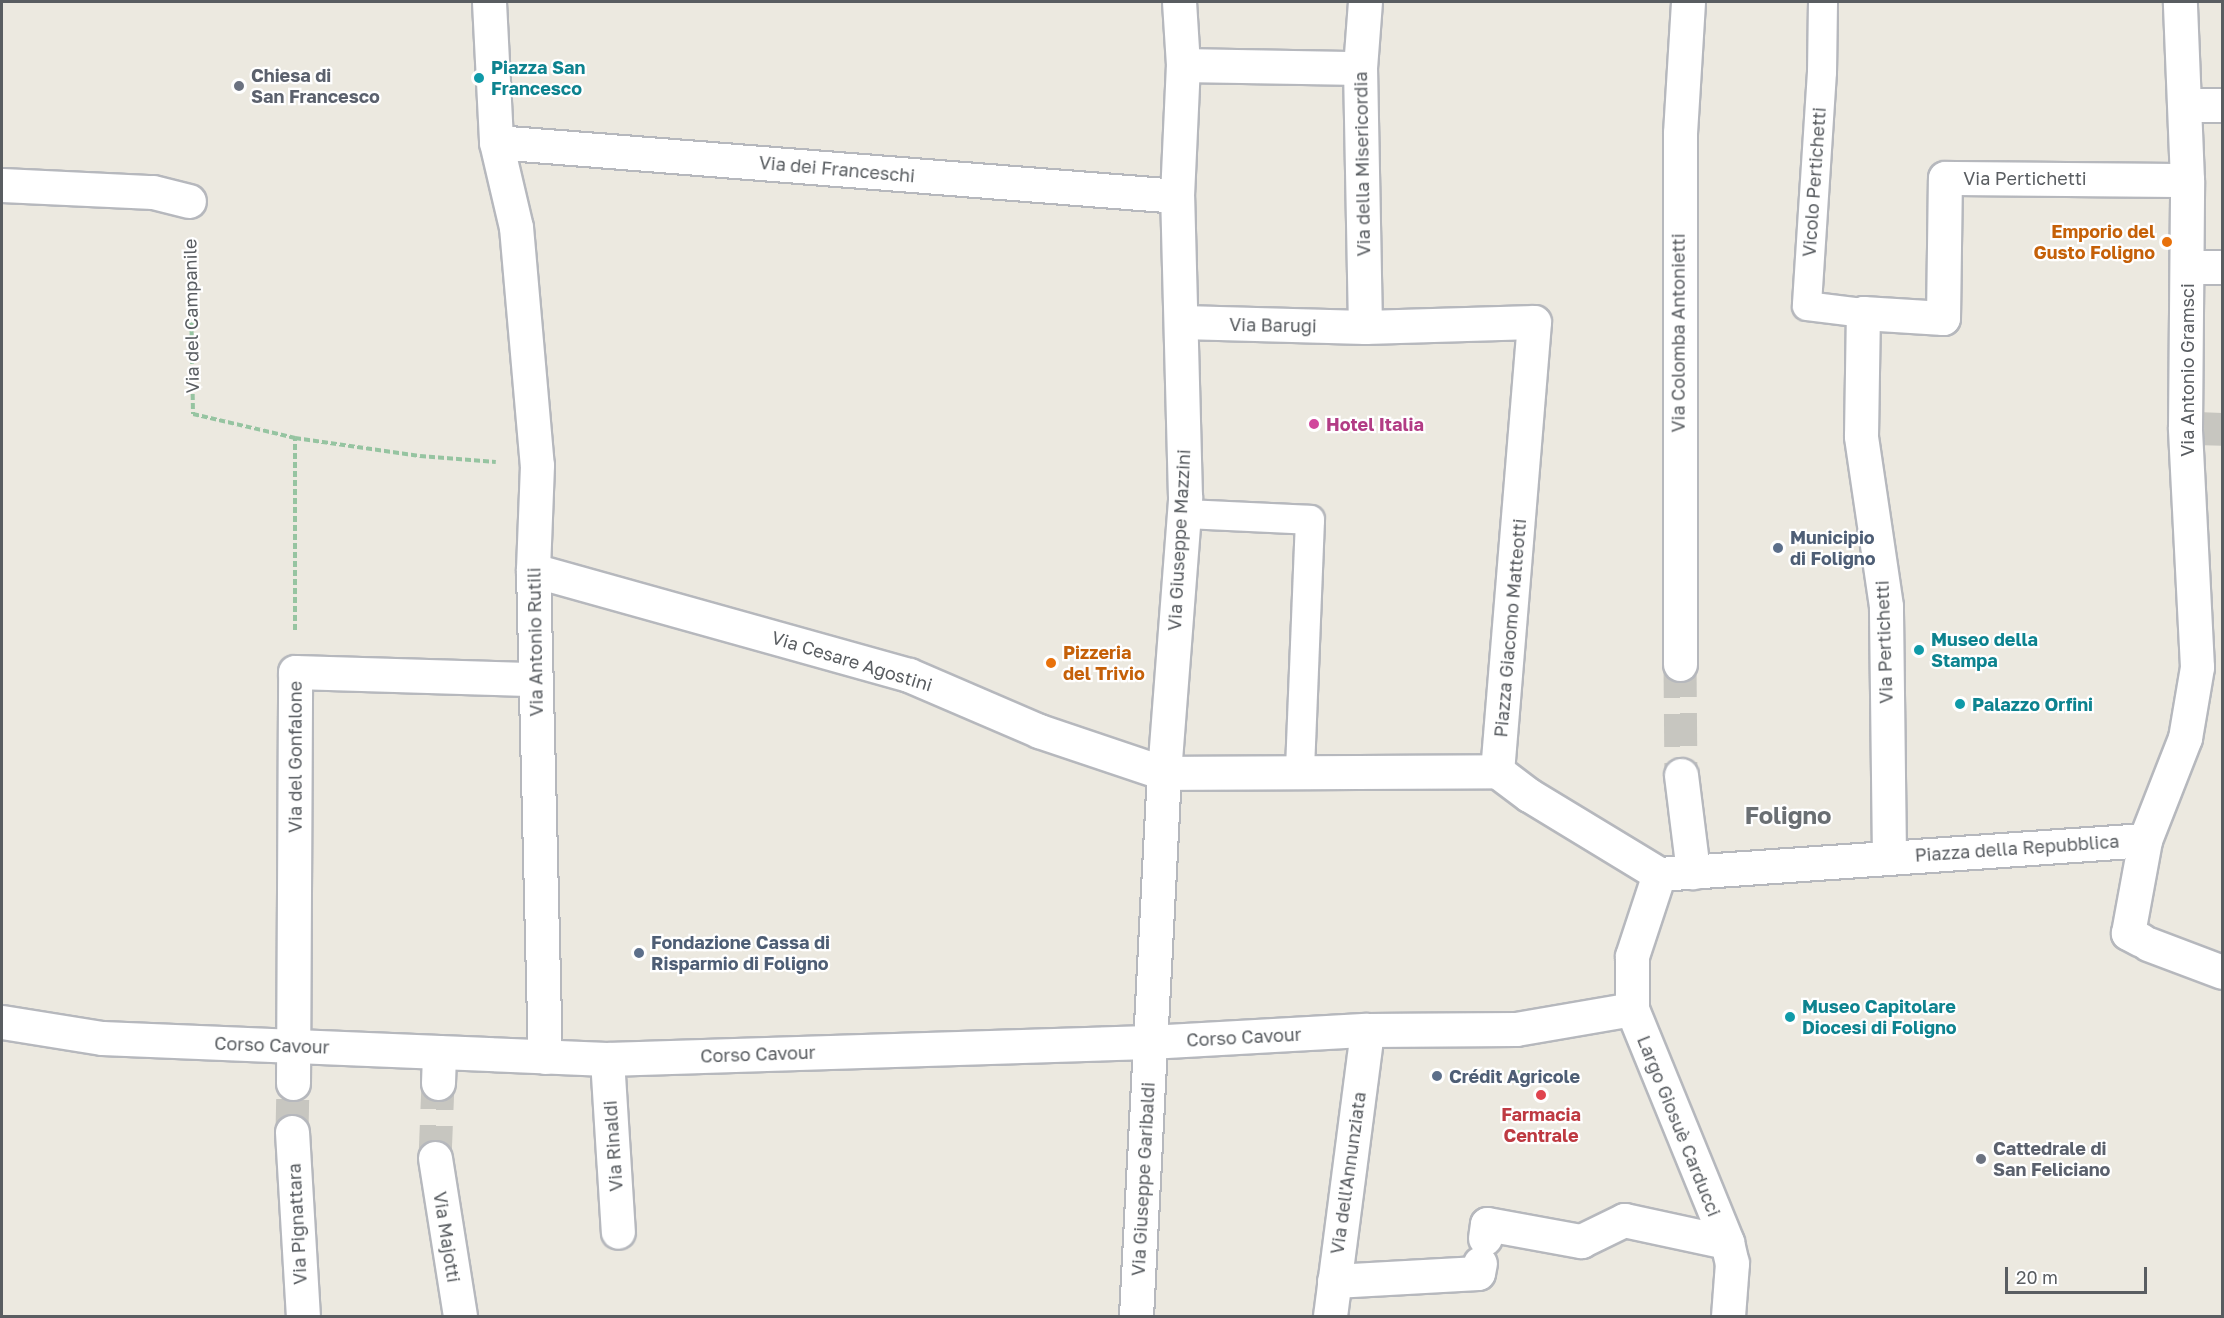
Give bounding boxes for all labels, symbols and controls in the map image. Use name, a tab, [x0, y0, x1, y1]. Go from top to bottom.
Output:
place label: Piazza San Francesco	[491, 57, 585, 100]
place label: Chiesa di San Francesco	[251, 65, 380, 107]
marker: Piazza San Francesco	[472, 71, 486, 85]
street label: Via della Misericordia	[1350, 71, 1374, 257]
marker: Chiesa di San Francesco	[232, 79, 246, 93]
street label: Vicolo Pertichetti	[1798, 106, 1830, 258]
street label: Via dei Franceschi	[758, 151, 916, 187]
street label: Via Pertichetti	[1963, 167, 2087, 189]
place label: Emporio del Gusto Foligno	[2034, 221, 2155, 264]
street label: Via Colomba Antonietti	[1667, 234, 1689, 432]
marker: Emporio del Gusto Foligno	[2160, 235, 2174, 249]
street label: Via del Campanile	[179, 238, 203, 394]
street label: Via Antonio Gramsci	[2176, 283, 2198, 457]
street label: Via Barugi	[1229, 313, 1317, 337]
place label: Hotel Italia	[1326, 413, 1424, 435]
marker: Hotel Italia	[1307, 417, 1321, 431]
street label: Via Giuseppe Mazzini	[1163, 449, 1195, 631]
street label: Piazza Giacomo Matteotti	[1490, 518, 1530, 738]
place label: Municipio di Foligno	[1790, 527, 1876, 570]
marker: Municipio di Foligno	[1771, 541, 1785, 555]
street label: Via Antonio Rutili	[523, 567, 547, 717]
street label: Via Pertichetti	[1871, 580, 1897, 704]
street label: Via Cesare Agostini	[769, 626, 935, 696]
place label: Museo della Stampa	[1931, 629, 2038, 672]
place label: Pizzeria del Trivio	[1063, 642, 1145, 684]
marker: Museo della Stampa	[1912, 643, 1926, 657]
marker: Pizzeria del Trivio	[1044, 656, 1058, 670]
street label: Via del Gonfalone	[284, 681, 306, 833]
place label: Palazzo Orfini	[1972, 693, 2093, 715]
marker: Palazzo Orfini	[1953, 697, 1967, 711]
district label: Foligno	[1745, 801, 1831, 829]
street label: Piazza della Repubblica	[1914, 830, 2120, 866]
place label: Fondazione Cassa di Risparmio di Foligno	[651, 932, 830, 974]
marker: Fondazione Cassa di Risparmio di Foligno	[632, 946, 646, 960]
place label: Museo Capitolare Diocesi di Foligno	[1802, 996, 1957, 1038]
marker: Museo Capitolare Diocesi di Foligno	[1783, 1010, 1797, 1024]
street label: Corso Cavour	[1186, 1023, 1302, 1051]
street label: Corso Cavour	[214, 1032, 330, 1058]
street label: Largo Giosuè Carducci	[1633, 1032, 1725, 1220]
street label: Corso Cavour	[700, 1041, 816, 1067]
place label: Crédit Agricole	[1449, 1065, 1580, 1087]
marker: Crédit Agricole	[1430, 1069, 1444, 1083]
street label: Via Giuseppe Garibaldi	[1127, 1081, 1159, 1277]
marker: Farmacia Centrale	[1534, 1088, 1548, 1102]
street label: Via dell'Annunziata	[1326, 1090, 1370, 1256]
street label: Via Rinaldi	[599, 1100, 627, 1192]
place label: Farmacia Centrale	[1501, 1104, 1581, 1146]
place label: Cattedrale di San Feliciano	[1993, 1138, 2110, 1180]
marker: Cattedrale di San Feliciano	[1974, 1152, 1988, 1166]
street label: Via Pignattara	[283, 1163, 311, 1285]
street label: Via Majotti	[429, 1190, 465, 1284]
scale bar	[2008, 1255, 2150, 1293]
text: 20 m	[2016, 1266, 2058, 1288]

